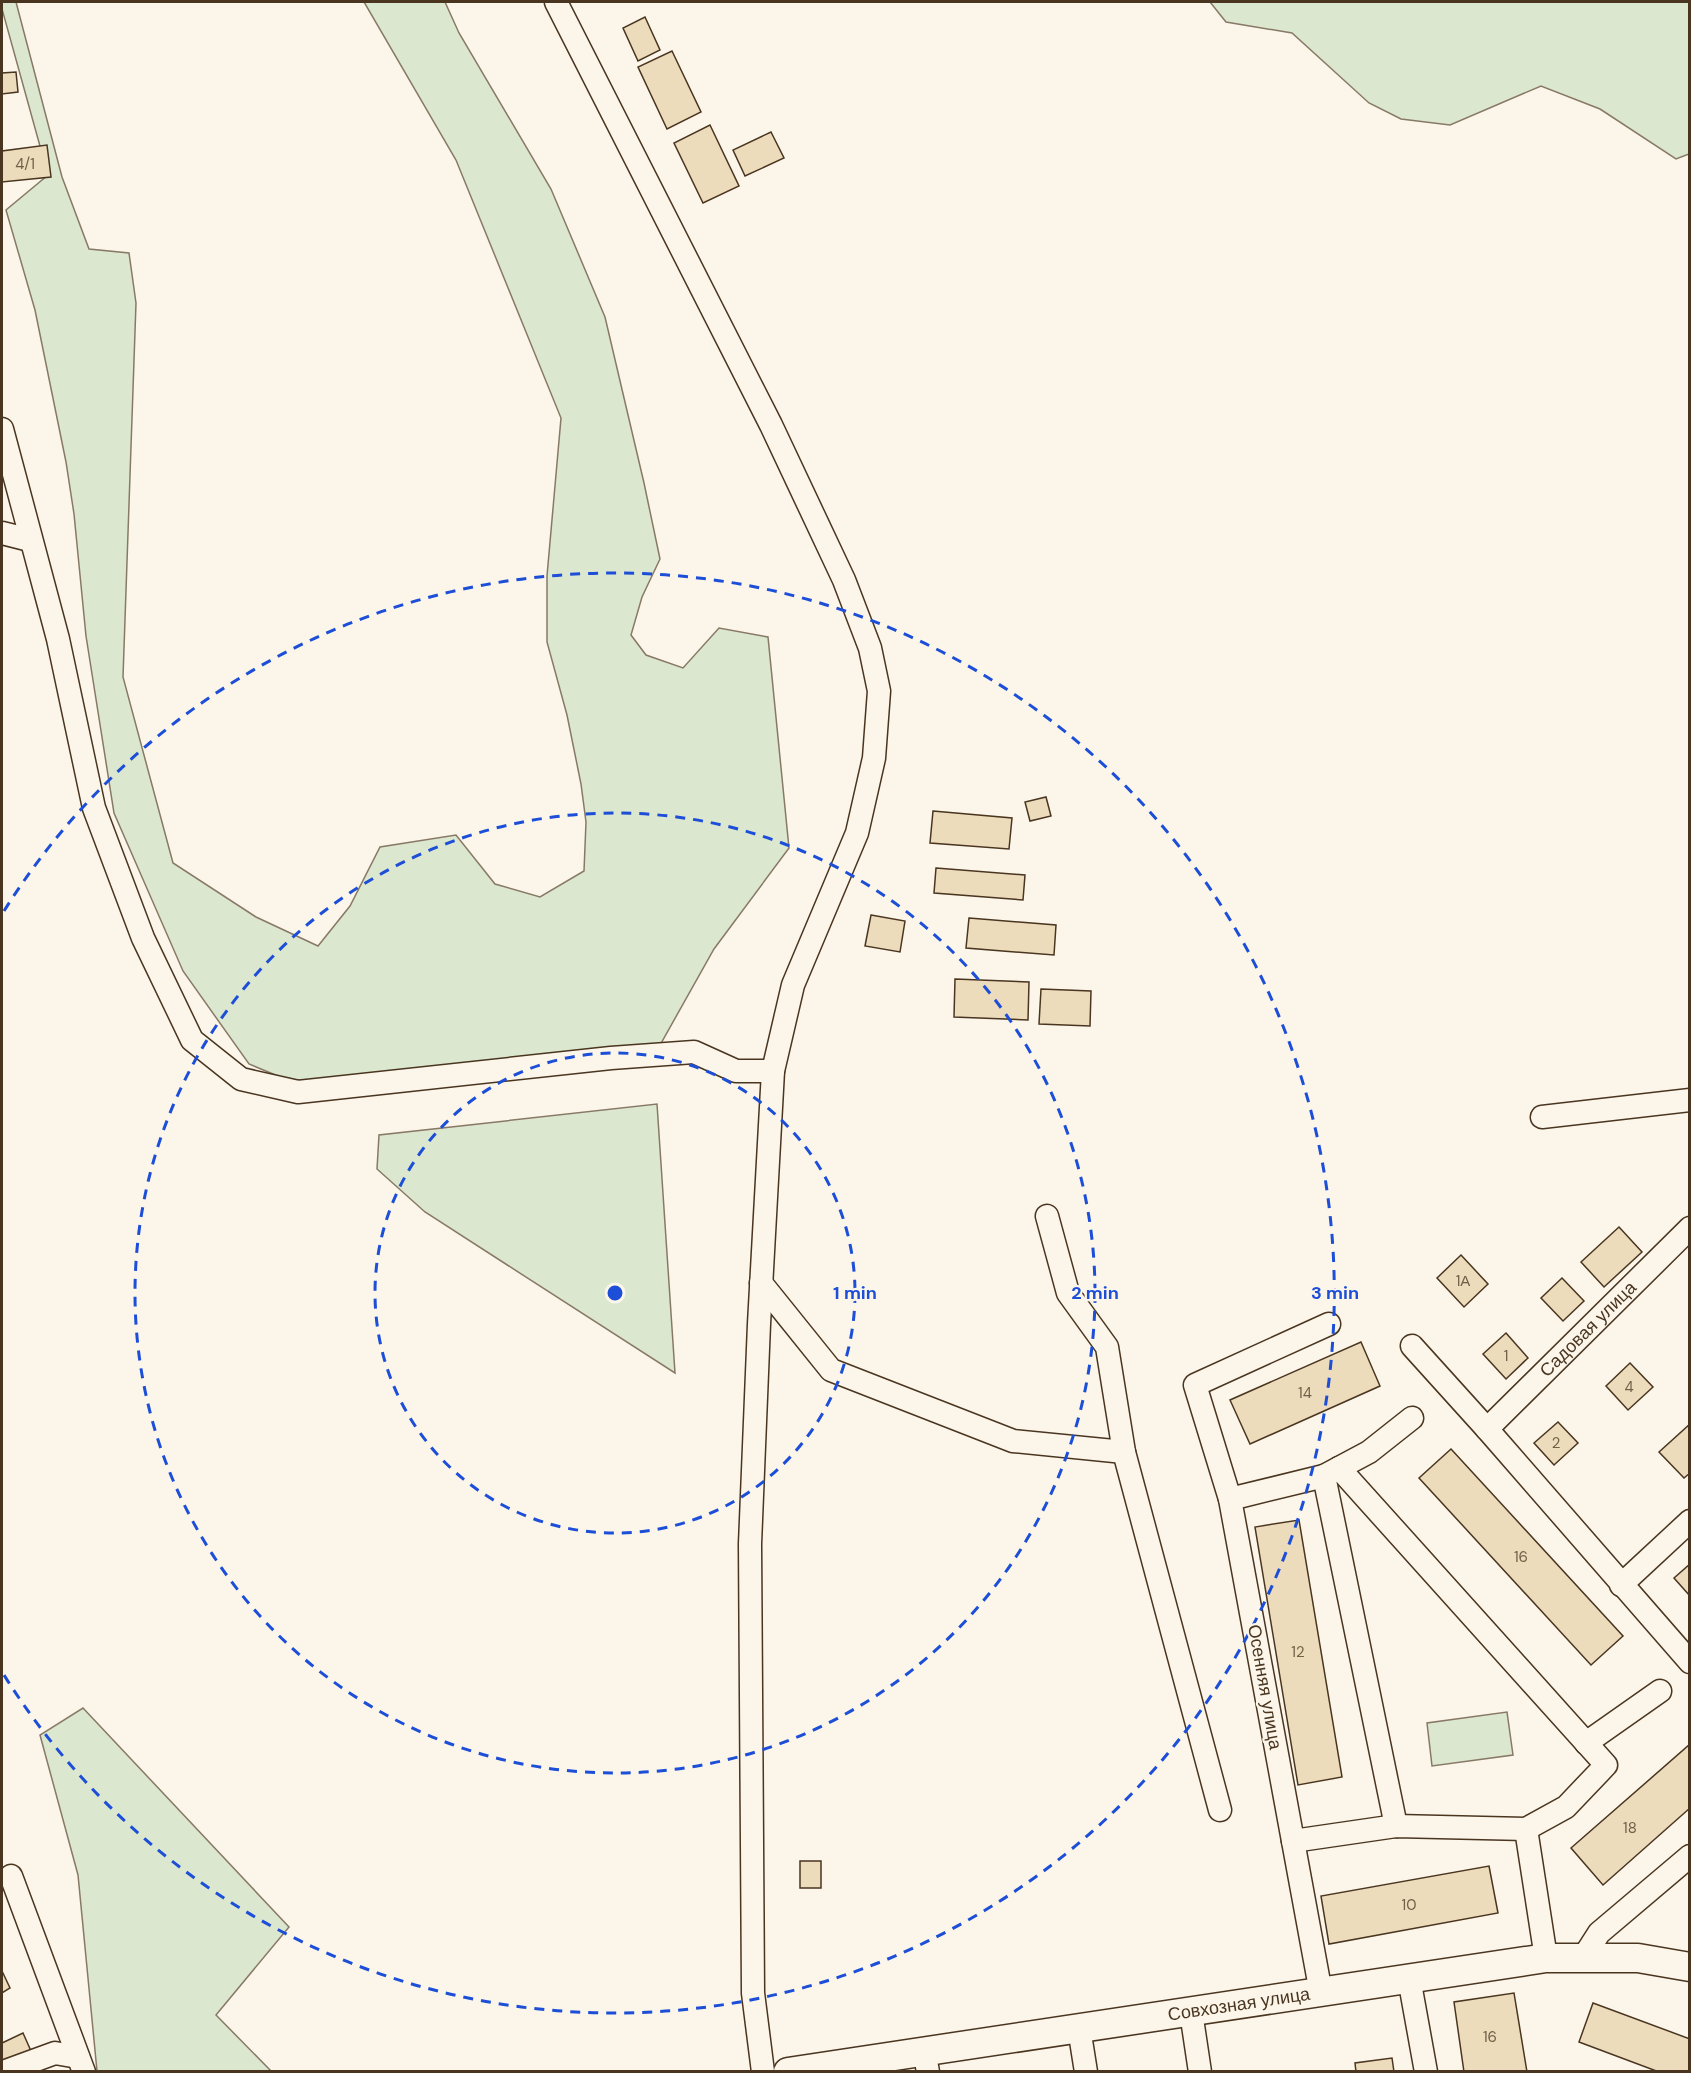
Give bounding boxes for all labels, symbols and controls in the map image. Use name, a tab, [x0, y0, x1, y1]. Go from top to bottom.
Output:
house number: 4/1	[15, 154, 35, 174]
house number: 1А	[1456, 1271, 1470, 1291]
street label: Садовая улица	[1534, 1275, 1642, 1382]
text: 1 min	[833, 1281, 877, 1305]
text: 2 min	[1071, 1281, 1119, 1305]
text: 3 min	[1311, 1281, 1359, 1305]
centre of rings	[605, 1283, 625, 1303]
house number: 1	[1504, 1346, 1508, 1366]
house number: 4	[1624, 1377, 1634, 1397]
house number: 14	[1298, 1383, 1312, 1403]
house number: 2	[1552, 1433, 1560, 1453]
house number: 16	[1514, 1547, 1528, 1567]
street label: Осенняя улица	[1242, 1623, 1288, 1752]
house number: 12	[1291, 1642, 1305, 1662]
house number: 18	[1623, 1818, 1637, 1838]
house number: 10	[1402, 1895, 1416, 1915]
street label: Совхозная улица	[1166, 1981, 1313, 2027]
house number: 16	[1483, 2027, 1497, 2047]

